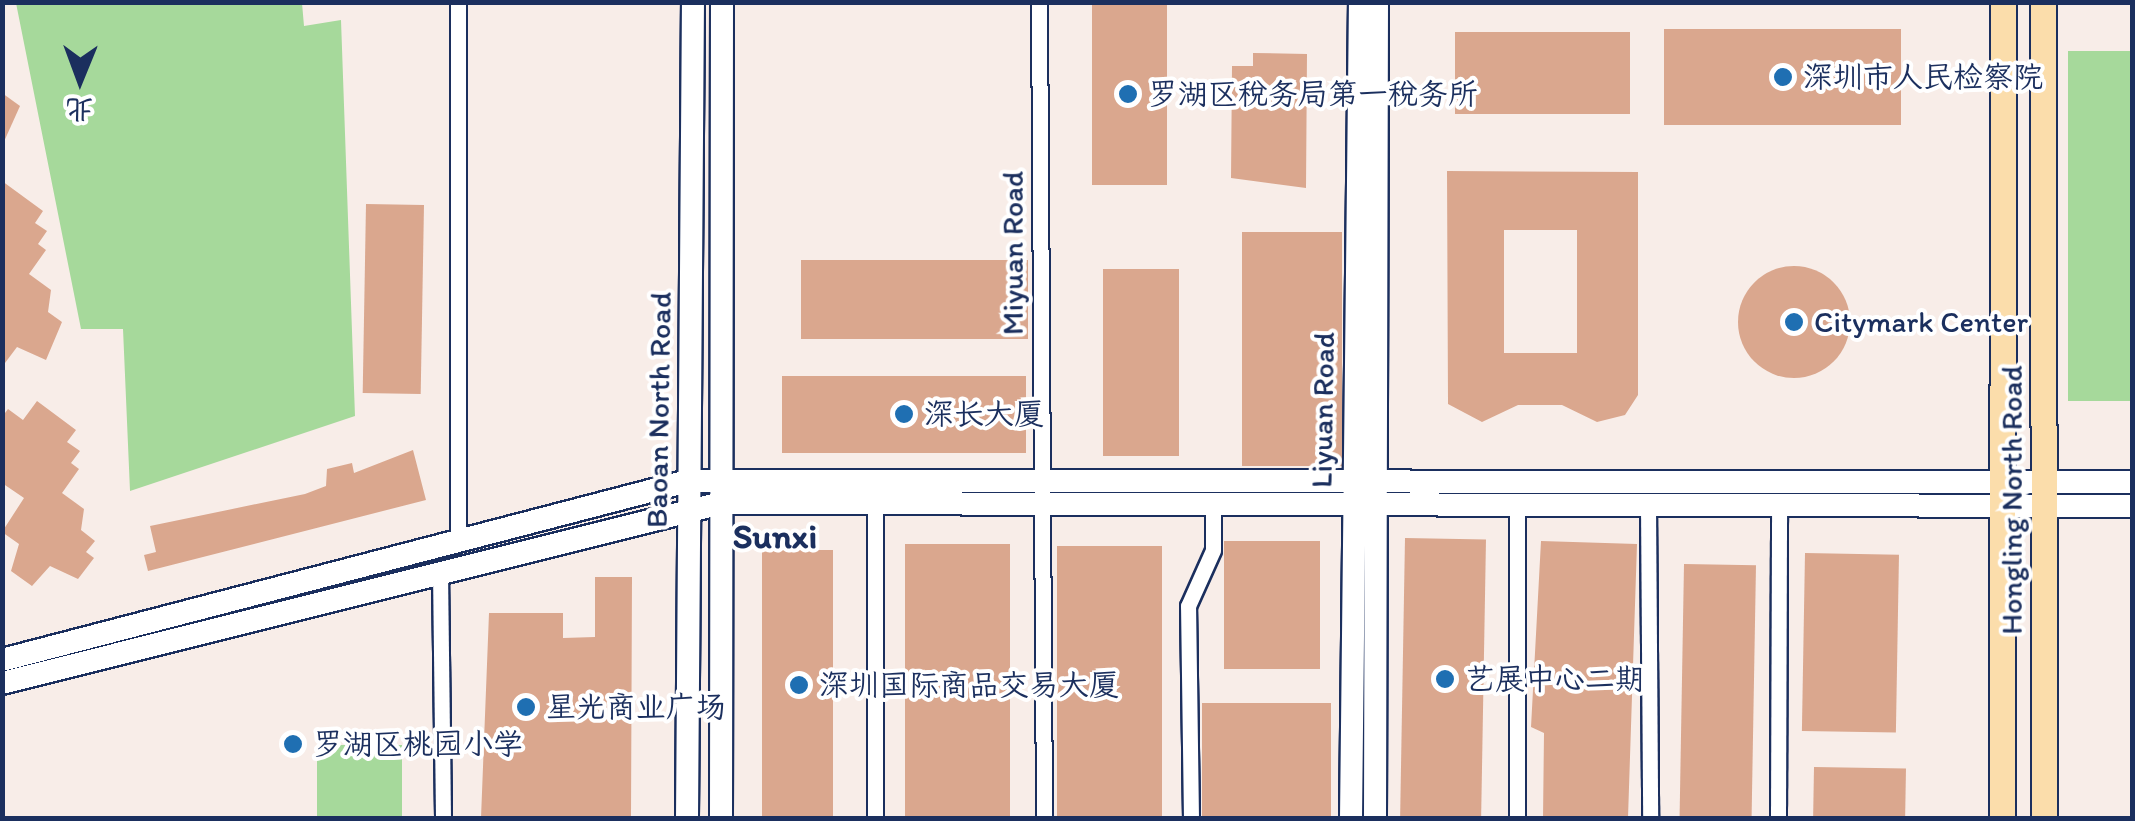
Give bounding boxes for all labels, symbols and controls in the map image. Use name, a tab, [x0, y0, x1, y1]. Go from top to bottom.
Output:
north arrow	[30, 30, 130, 130]
place label: 深圳市人民检察院	[1803, 59, 2043, 95]
marker: 深圳市人民检察院	[1772, 66, 1794, 88]
place label: 罗湖区税务局第一税务所	[1148, 76, 1478, 112]
marker: 罗湖区税务局第一税务所	[1117, 83, 1139, 105]
text: 北	[65, 93, 94, 127]
street label: Miyuan Road	[995, 171, 1031, 335]
street label: Baoan North Road	[639, 292, 679, 528]
place label: Citymark Center	[1814, 304, 2028, 340]
marker: Citymark Center	[1783, 311, 1805, 333]
street label: Liyuan Road	[1304, 332, 1342, 488]
street label: Hongling North Road	[1994, 365, 2030, 635]
place label: 深长大厦	[924, 396, 1044, 432]
marker: 深长大厦	[893, 403, 915, 425]
district label: Sunxi	[733, 515, 817, 557]
place label: 艺展中心二期	[1465, 661, 1645, 697]
place label: 深圳国际商品交易大厦	[819, 667, 1119, 703]
marker: 艺展中心二期	[1434, 668, 1456, 690]
marker: 深圳国际商品交易大厦	[788, 674, 810, 696]
place label: 星光商业广场	[546, 689, 726, 725]
marker: 星光商业广场	[515, 696, 537, 718]
place label: 罗湖区桃园小学	[313, 726, 523, 762]
marker: 罗湖区桃园小学	[282, 733, 304, 755]

